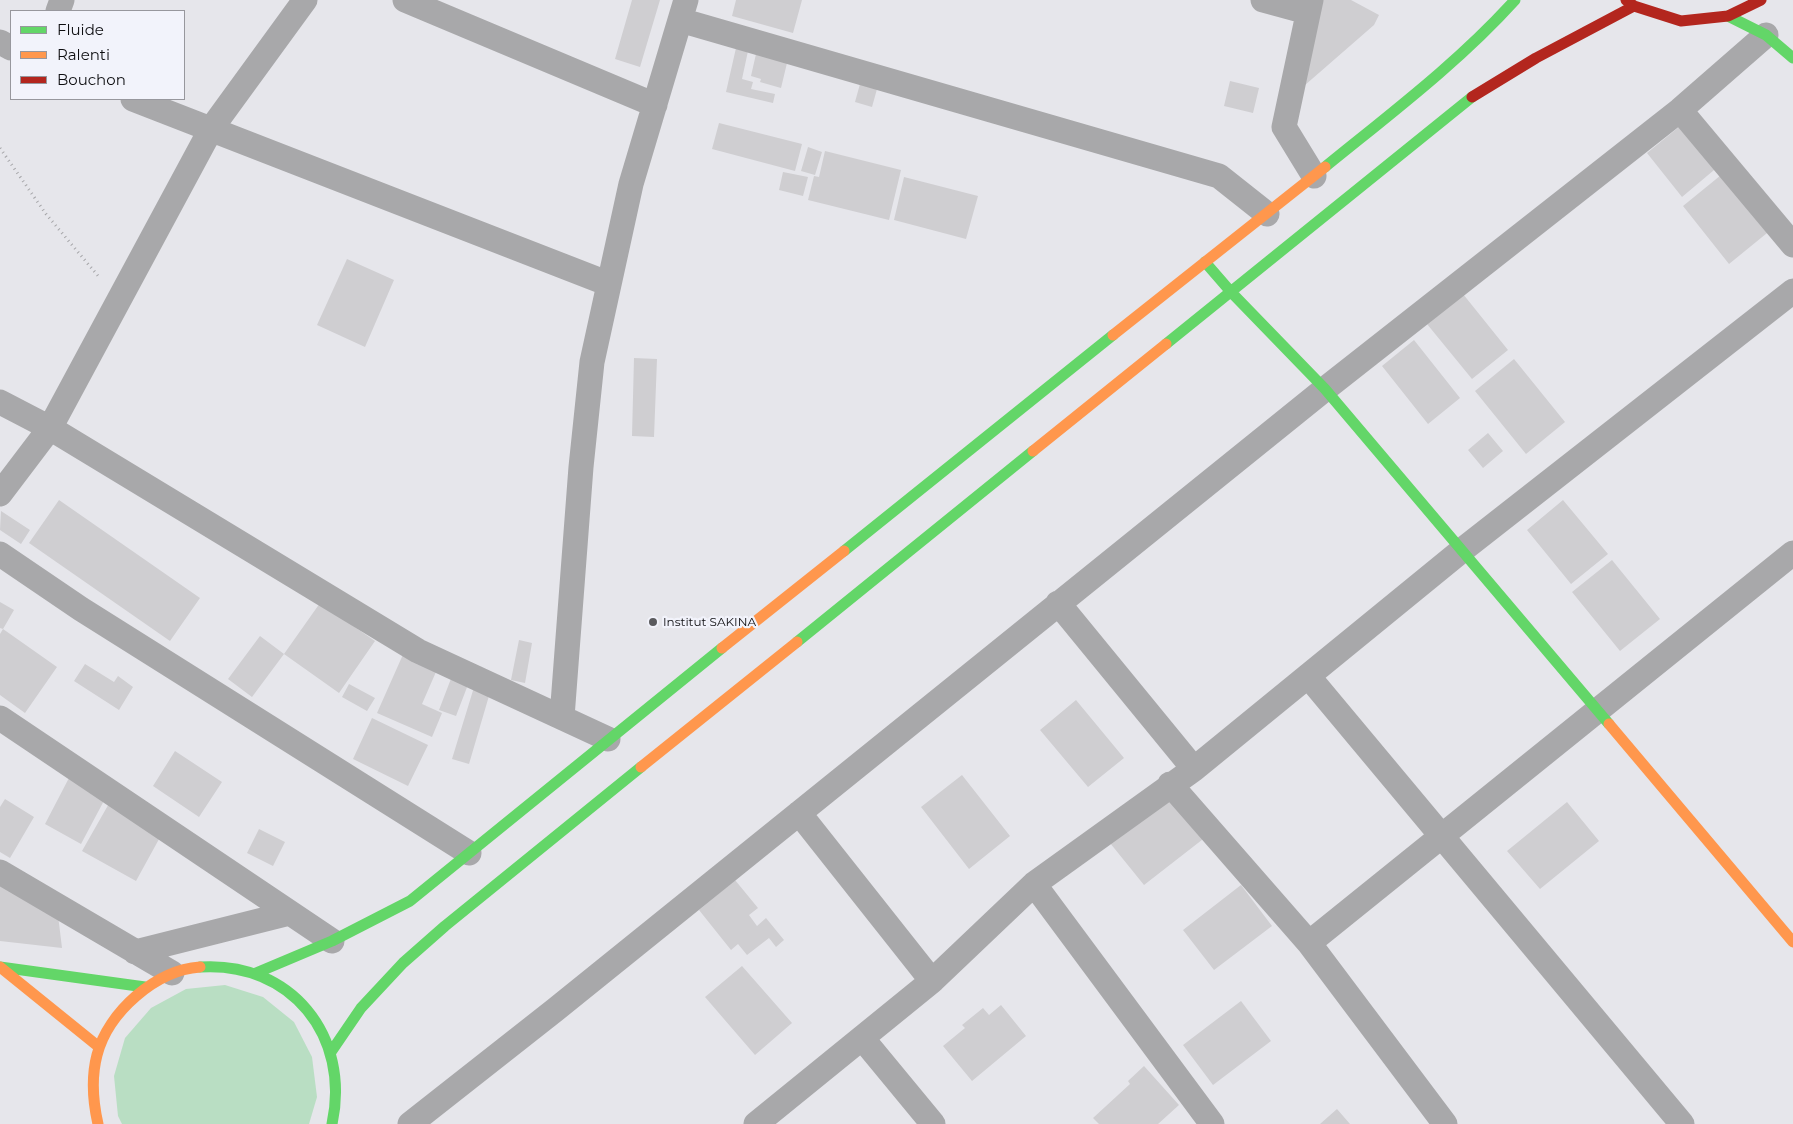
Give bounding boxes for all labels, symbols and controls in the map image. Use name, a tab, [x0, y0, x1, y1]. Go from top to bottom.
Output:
legend	[10, 10, 185, 100]
text: Fluide	[57, 20, 104, 39]
text: Ralenti	[57, 45, 110, 64]
text: Bouchon	[57, 70, 126, 89]
place label: Institut SAKINA	[663, 615, 756, 629]
marker: Institut SAKINA	[647, 616, 659, 628]

